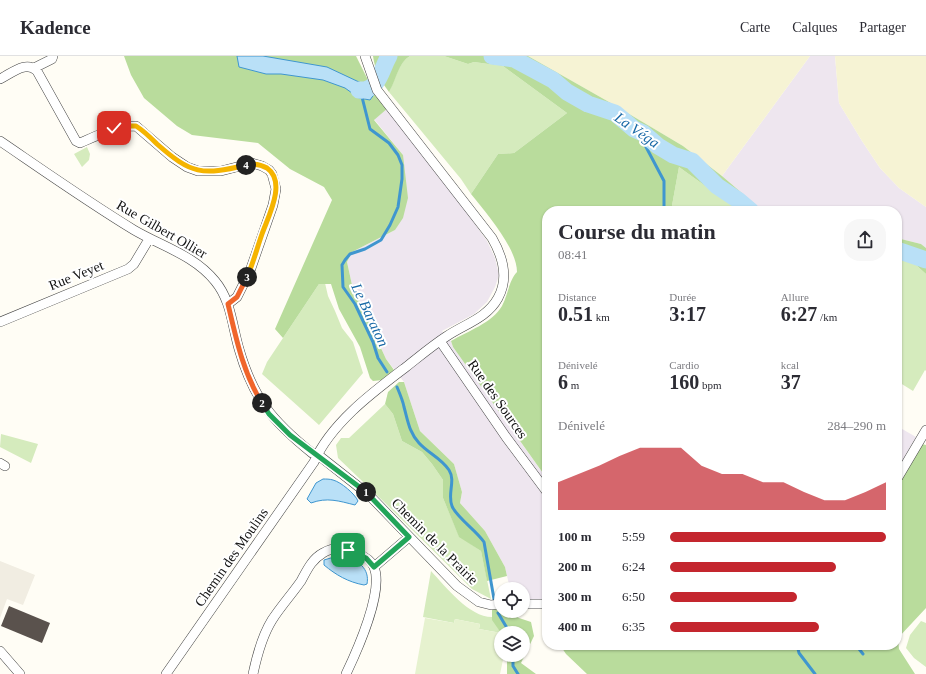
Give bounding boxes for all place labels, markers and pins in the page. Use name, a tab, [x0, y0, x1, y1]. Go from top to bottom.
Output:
pin	[97, 111, 131, 145]
pin: 4	[236, 155, 256, 175]
pin: 3	[237, 267, 257, 287]
pin: 2	[252, 393, 272, 413]
pin: 1	[356, 482, 376, 502]
pin	[331, 533, 365, 567]

